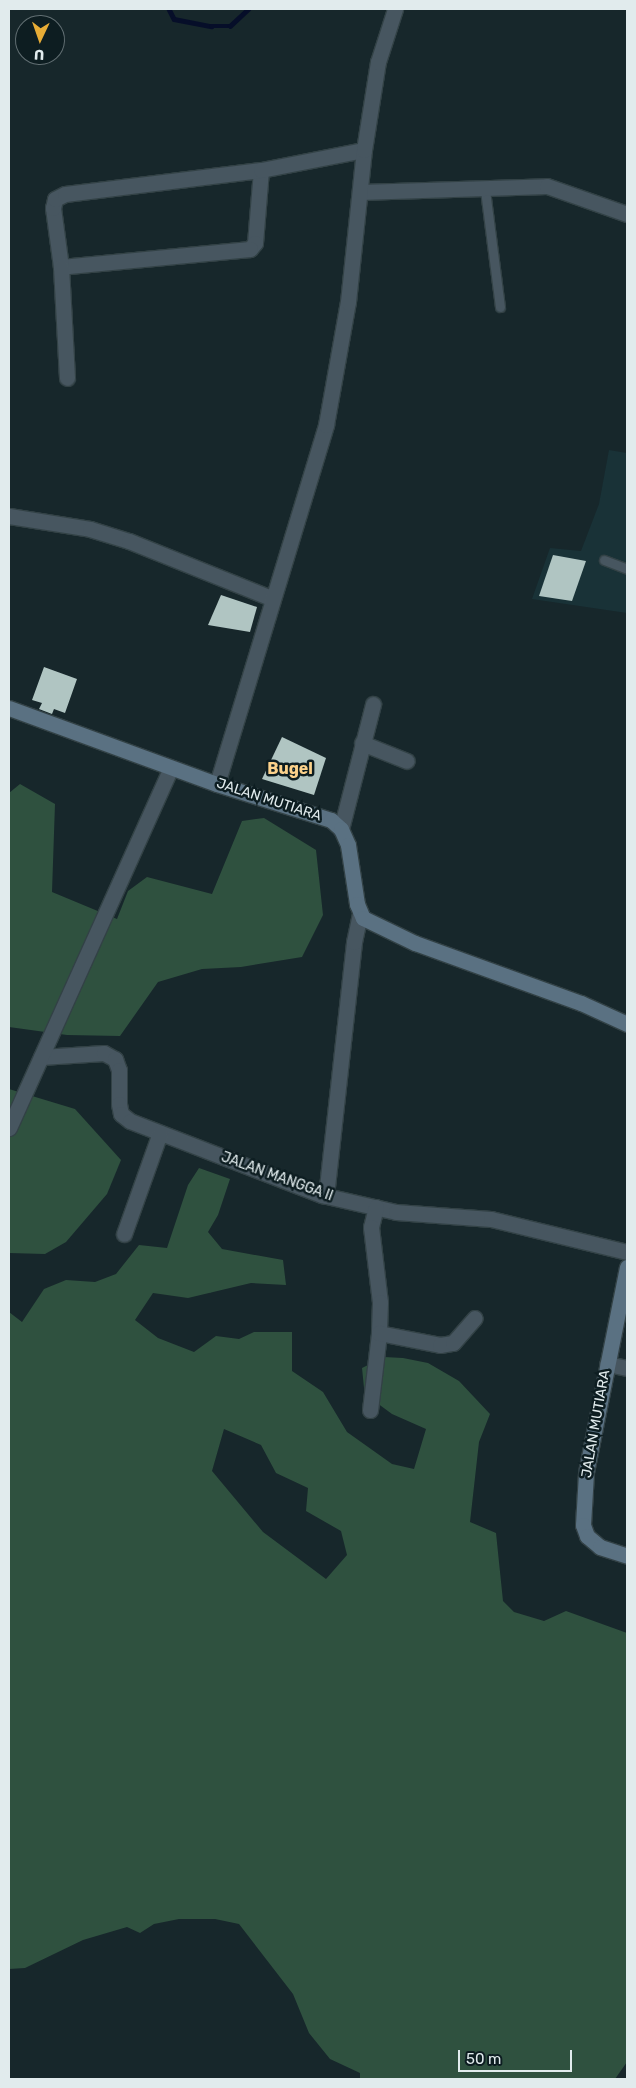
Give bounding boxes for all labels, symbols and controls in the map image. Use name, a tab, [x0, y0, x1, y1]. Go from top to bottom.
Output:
north arrow	[15, 15, 65, 65]
text: U	[34, 46, 45, 63]
district label: Bugel	[267, 759, 313, 779]
street label: JALAN MUTIARA	[214, 775, 324, 825]
street label: JALAN MANGGA II	[219, 1149, 335, 1205]
street label: JALAN MUTIARA	[578, 1369, 614, 1479]
scale bar	[461, 2040, 575, 2072]
text: 50 m	[466, 2050, 501, 2068]

